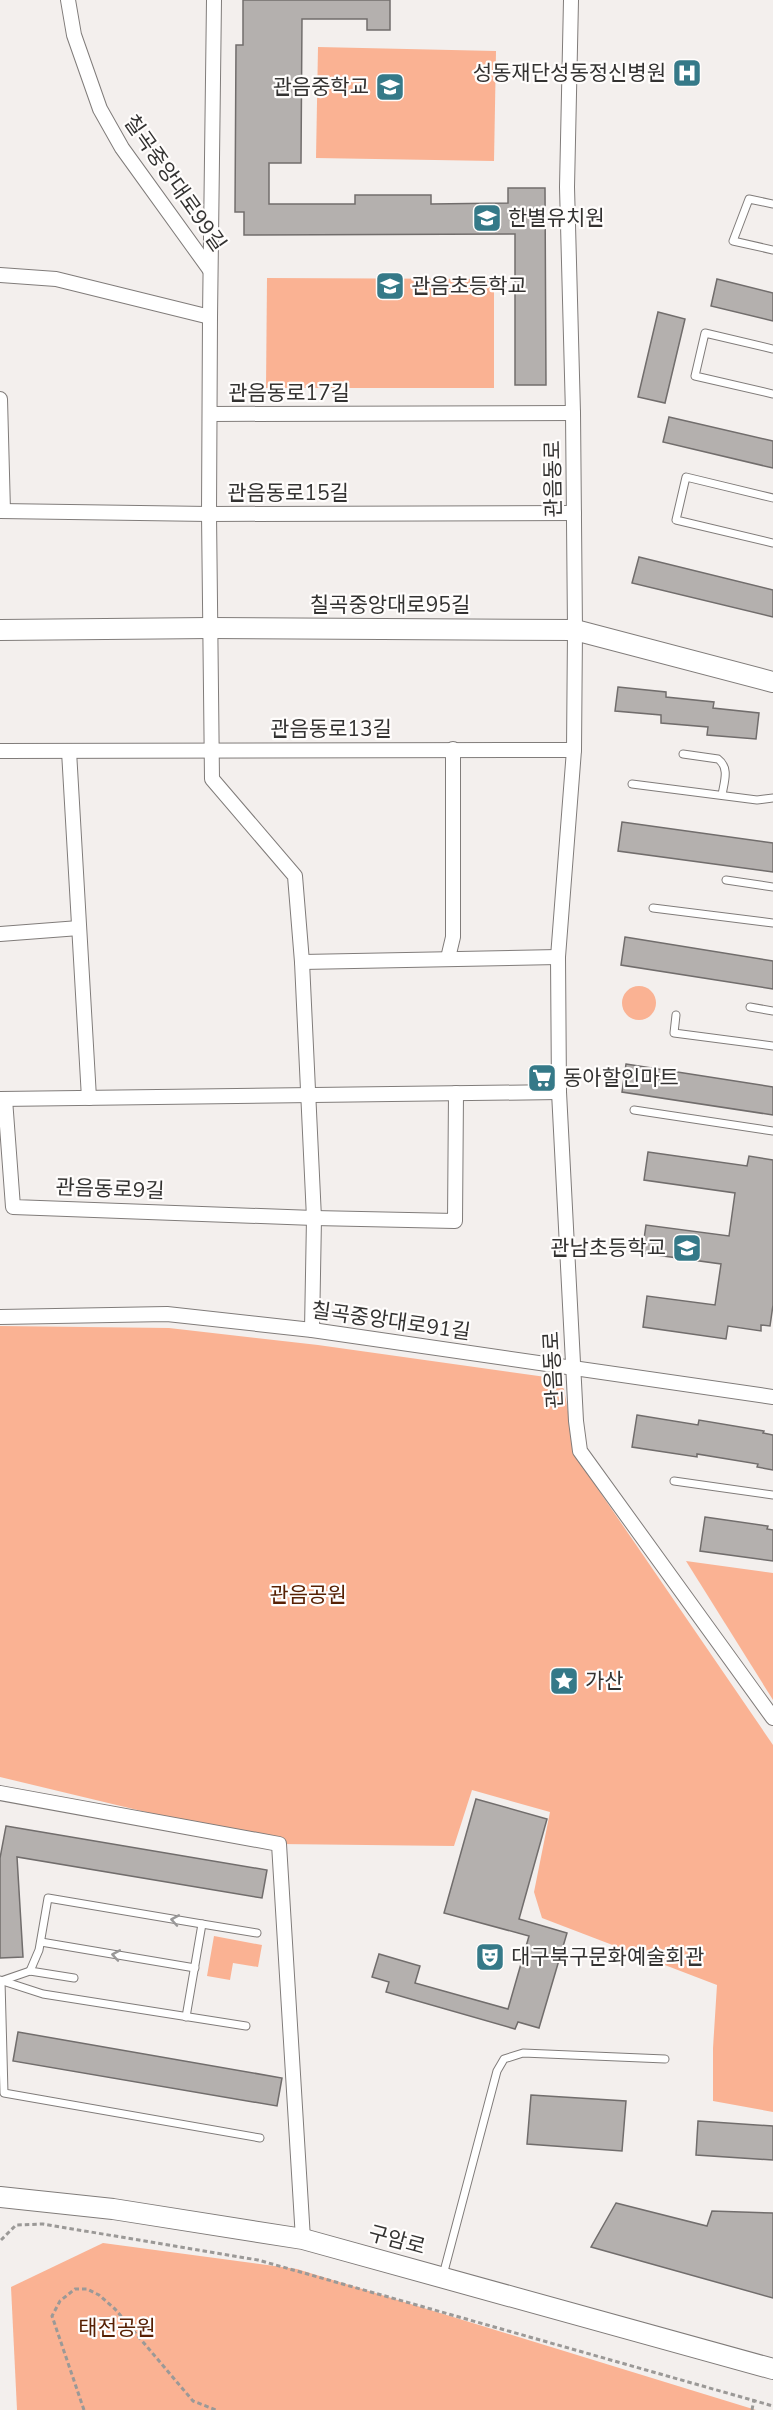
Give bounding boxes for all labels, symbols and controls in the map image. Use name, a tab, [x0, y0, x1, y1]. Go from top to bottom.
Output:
hospital icon: 성동재단성동정신병원	[671, 57, 703, 89]
place label: 성동재단성동정신병원	[473, 59, 666, 87]
school or university icon: 관음중학교	[374, 71, 406, 103]
place label: 관음중학교	[272, 73, 369, 101]
street label: 칠곡중앙대로99길	[118, 109, 232, 257]
school or university icon: 한별유치원	[471, 202, 503, 234]
place label: 한별유치원	[508, 204, 605, 232]
school or university icon: 관음초등학교	[374, 270, 406, 302]
place label: 관음초등학교	[411, 272, 527, 300]
street label: 관음동로17길	[228, 379, 350, 407]
street label: 관음동로	[538, 440, 568, 518]
street label: 관음동로15길	[227, 479, 349, 507]
street label: 칠곡중앙대로95길	[310, 591, 470, 619]
street label: 관음동로13길	[270, 715, 392, 743]
supermarket icon: 동아할인마트	[526, 1062, 558, 1094]
place label: 동아할인마트	[563, 1064, 679, 1092]
street label: 관음동로9길	[55, 1173, 165, 1205]
school or university icon: 관남초등학교	[671, 1232, 703, 1264]
place label: 관남초등학교	[550, 1234, 666, 1262]
street label: 칠곡중앙대로91길	[310, 1296, 472, 1346]
street label: 관음동로	[537, 1331, 569, 1409]
park label: 관음공원	[269, 1581, 347, 1609]
place icon: 가산	[548, 1665, 580, 1697]
place label: 가산	[585, 1667, 624, 1695]
one-way arrow	[170, 1914, 180, 1926]
theatre icon: 대구북구문화예술회관	[474, 1941, 506, 1973]
place label: 대구북구문화예술회관	[511, 1943, 704, 1971]
one-way arrow	[112, 1949, 121, 1961]
street label: 구암로	[365, 2219, 429, 2261]
park label: 태전공원	[78, 2314, 156, 2342]

